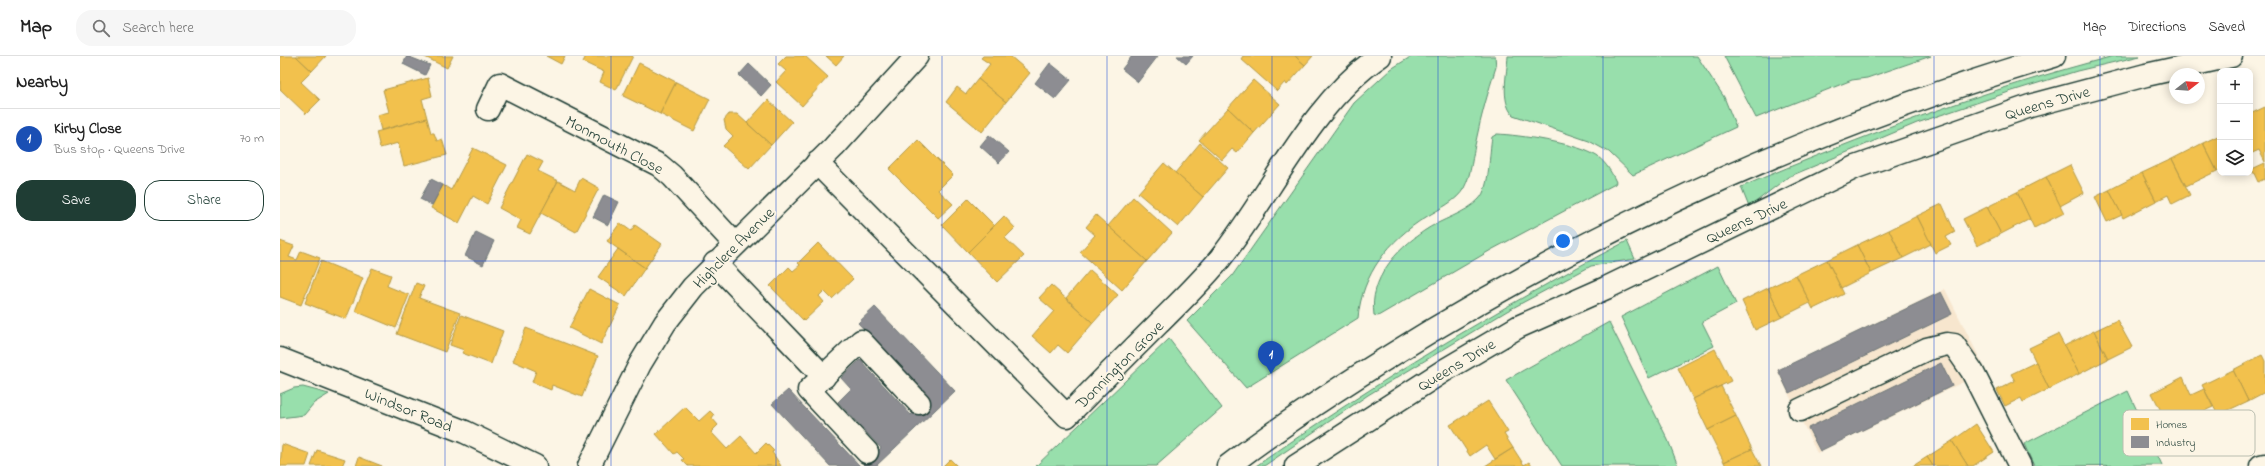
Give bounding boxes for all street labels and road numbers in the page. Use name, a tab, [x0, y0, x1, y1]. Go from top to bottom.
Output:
street label: Queens Drive	[2002, 80, 2094, 127]
street label: Monmouth Close	[561, 110, 668, 182]
street label: Queens Drive	[1702, 192, 1792, 251]
street label: Highclere Avenue	[688, 201, 781, 295]
street label: Donnington Grove	[1070, 315, 1171, 416]
street label: Queens Drive	[1413, 333, 1501, 398]
street label: Windsor Road	[361, 382, 456, 439]

